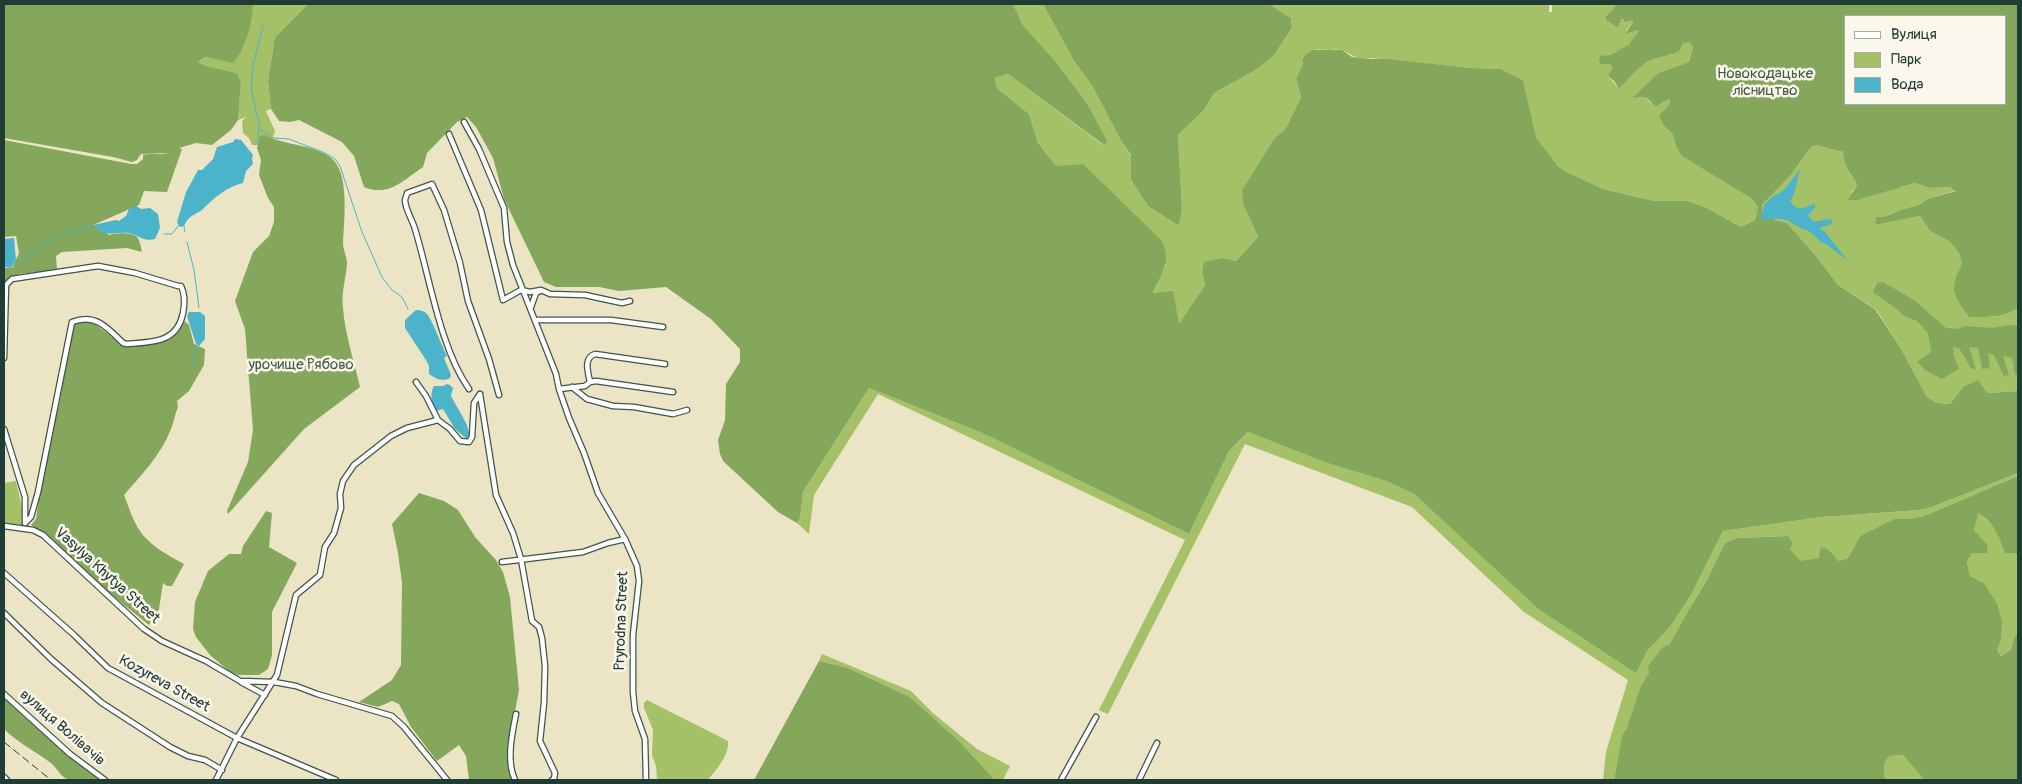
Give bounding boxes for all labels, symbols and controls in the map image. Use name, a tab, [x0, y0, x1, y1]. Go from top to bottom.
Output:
legend	[1844, 15, 2007, 105]
text: Вулиця	[1891, 25, 1937, 44]
text: Парк	[1891, 50, 1922, 69]
park label: Новокодацьке лісництво	[1717, 65, 1813, 100]
text: Вода	[1891, 75, 1924, 94]
park label: урочище Рябово	[248, 356, 354, 374]
street label: Vasylya Khytya Street	[51, 524, 163, 628]
street label: Pryrodna Street	[611, 571, 633, 671]
street label: Kozyreva Street	[115, 652, 213, 716]
street label: вулиця Волівачів	[16, 686, 108, 770]

